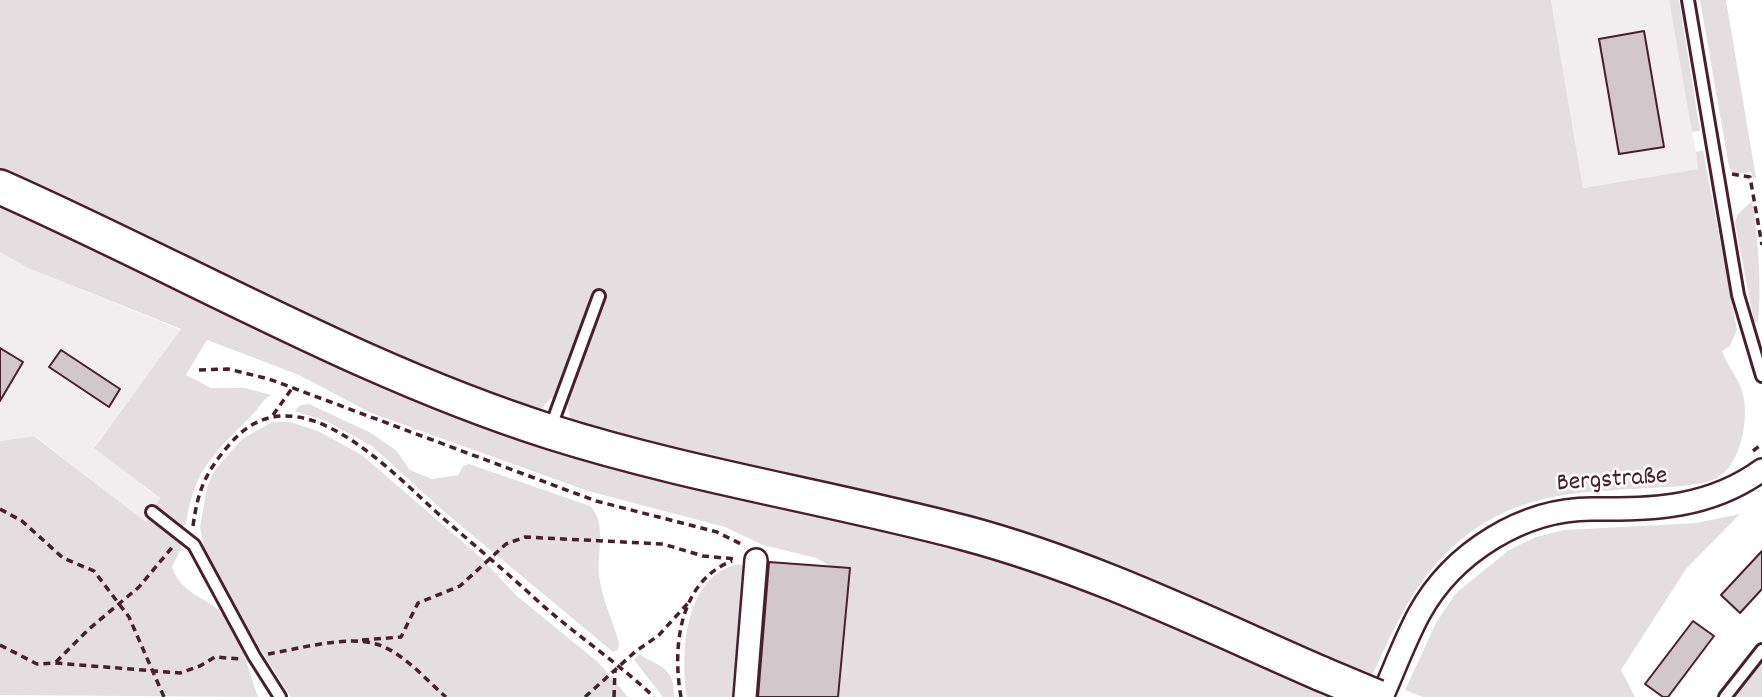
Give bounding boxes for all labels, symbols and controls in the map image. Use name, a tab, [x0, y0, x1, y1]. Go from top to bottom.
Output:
street label: Bergstraße	[1556, 463, 1668, 501]

